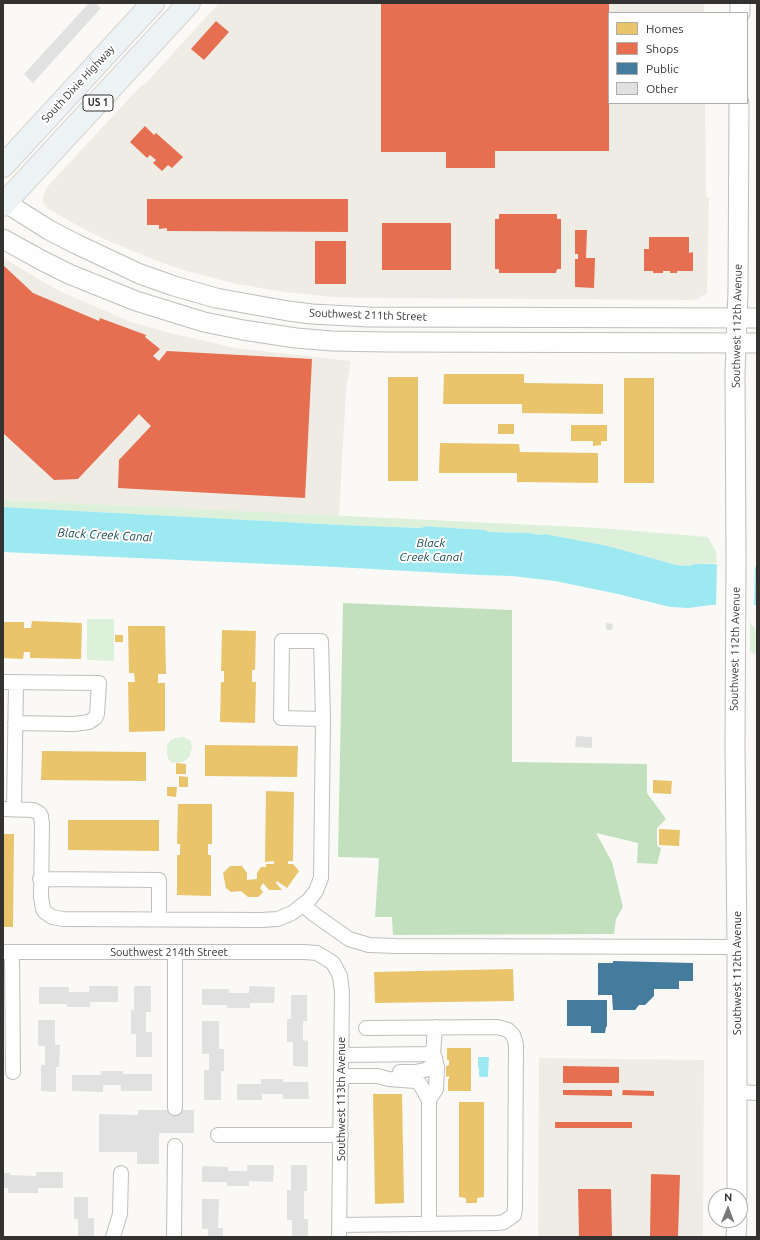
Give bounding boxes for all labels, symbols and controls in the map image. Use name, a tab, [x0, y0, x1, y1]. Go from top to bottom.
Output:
legend	[608, 12, 748, 104]
text: Homes	[646, 22, 684, 35]
street label: South Dixie Highway	[39, 42, 117, 126]
text: Shops	[646, 42, 678, 55]
text: Public	[646, 62, 679, 75]
text: Other	[646, 82, 678, 95]
road number: US 1	[83, 95, 113, 111]
street label: Southwest 112th Avenue	[729, 264, 745, 388]
street label: Southwest 211th Street	[309, 306, 427, 324]
water label: Black Creek Canal	[57, 525, 153, 545]
water label: Black Creek Canal	[399, 536, 463, 564]
street label: Southwest 112th Avenue	[727, 587, 743, 711]
street label: Southwest 112th Avenue	[730, 911, 744, 1035]
street label: Southwest 214th Street	[110, 945, 228, 959]
street label: Southwest 113th Avenue	[334, 1037, 348, 1161]
north arrow	[708, 1188, 748, 1228]
text: N	[724, 1191, 732, 1203]

